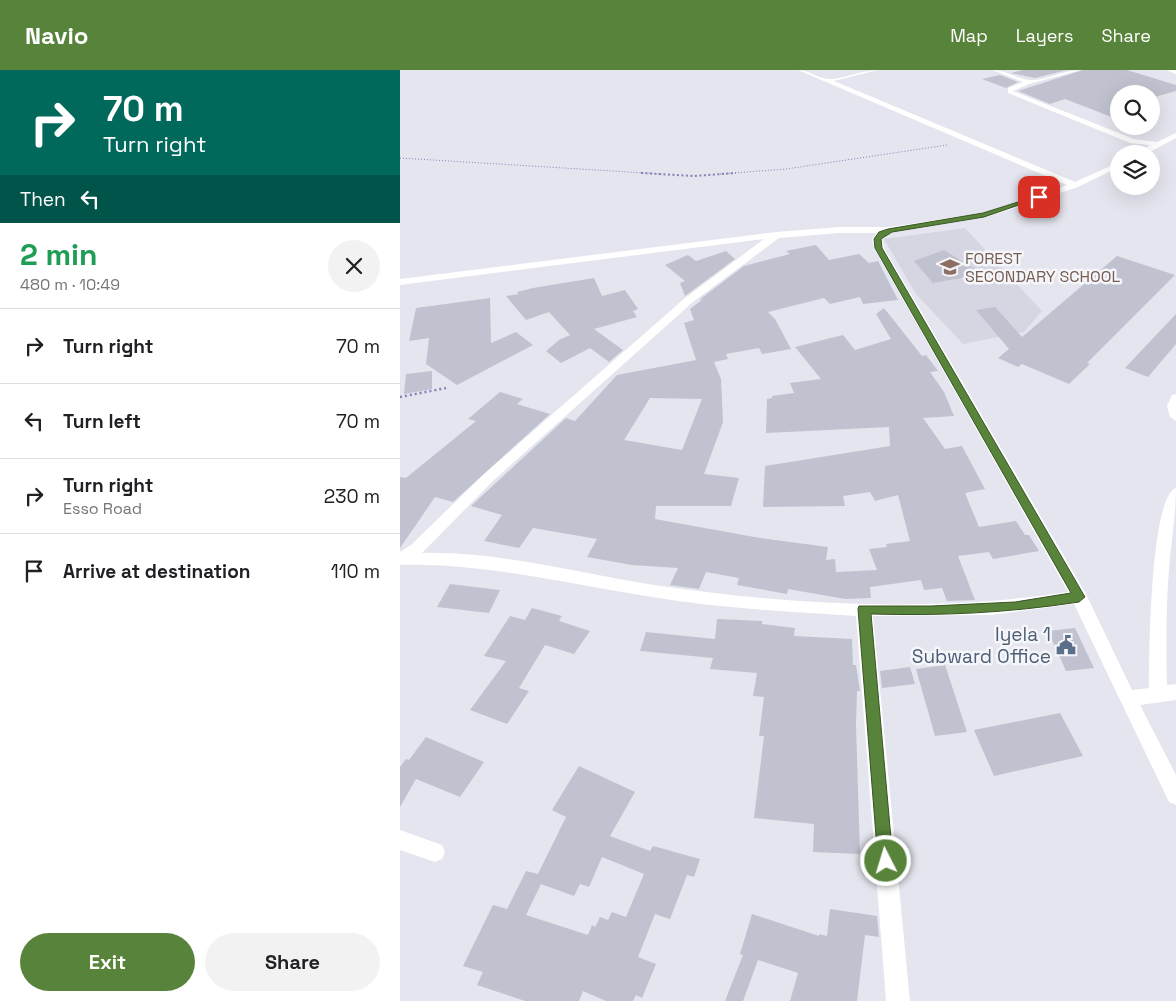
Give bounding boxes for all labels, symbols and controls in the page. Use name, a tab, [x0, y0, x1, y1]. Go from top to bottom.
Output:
text: Navio	[25, 20, 89, 51]
text: Map	[950, 24, 988, 47]
text: Layers	[1016, 24, 1073, 47]
text: Share	[1101, 24, 1151, 47]
map controls	[1110, 85, 1160, 195]
button: search	[1110, 85, 1160, 135]
text: 70 m	[103, 87, 184, 131]
icon: right	[20, 90, 85, 155]
text: Turn right	[103, 130, 206, 158]
button: layers	[1110, 145, 1160, 195]
pin	[1018, 176, 1060, 218]
icon: arrive	[1025, 183, 1053, 211]
icon: left	[76, 185, 104, 213]
text: Then	[20, 187, 66, 212]
text: 2 min	[20, 235, 98, 274]
button: close	[328, 240, 380, 292]
place label: FOREST SECONDARY SCHOOL	[965, 248, 1120, 287]
school or university icon: FOREST SECONDARY SCHOOL	[939, 256, 961, 278]
text: 480 m · 10:49	[20, 274, 120, 295]
icon: right	[20, 332, 48, 360]
text: Turn right	[63, 334, 153, 359]
text: 70 m	[336, 334, 380, 359]
icon: left	[20, 407, 48, 435]
text: Turn left	[63, 409, 141, 434]
text: 70 m	[336, 409, 380, 434]
text: Turn right	[63, 473, 153, 498]
icon: right	[20, 482, 48, 510]
text: 230 m	[324, 484, 380, 509]
text: Esso Road	[63, 498, 142, 519]
icon: arrive	[20, 557, 48, 585]
text: Arrive at destination	[63, 559, 251, 584]
text: 110 m	[331, 559, 380, 584]
place label: Iyela 1 Subward Office	[912, 622, 1051, 669]
public building icon: Iyela 1 Subward Office	[1055, 634, 1077, 656]
position arrow	[859, 834, 911, 886]
button: Exit	[20, 933, 195, 991]
button: Share	[205, 933, 380, 991]

